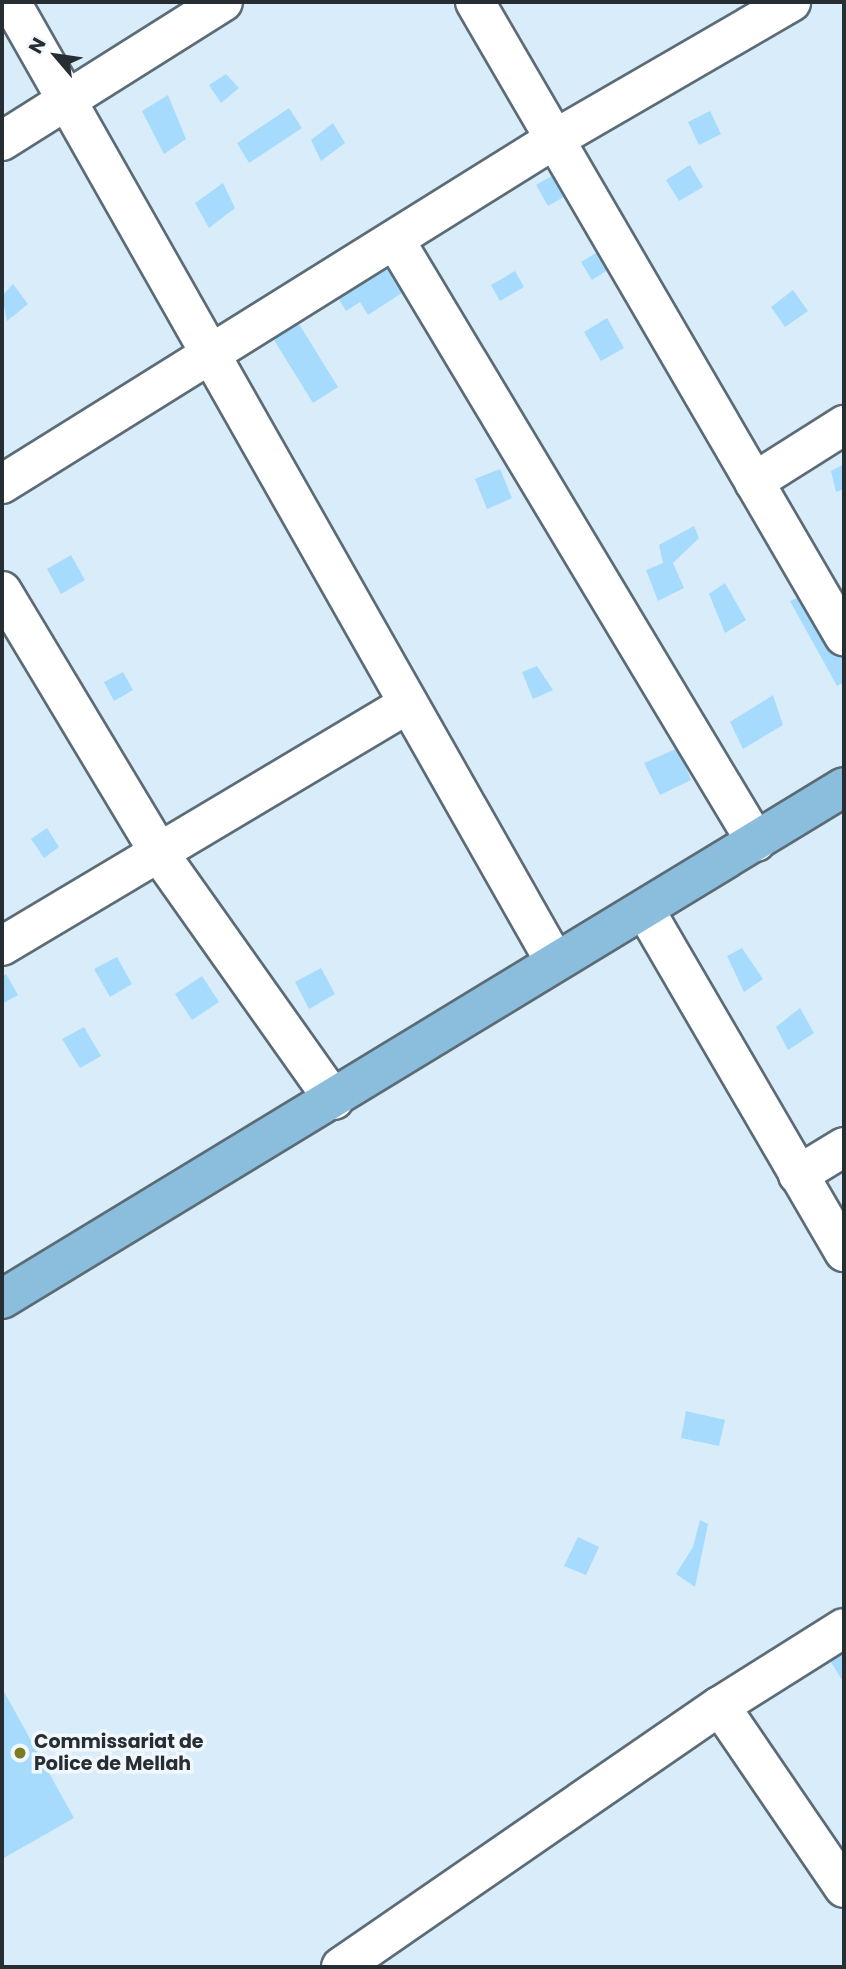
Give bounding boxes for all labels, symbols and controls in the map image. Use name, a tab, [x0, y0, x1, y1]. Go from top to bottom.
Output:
north arrow	[21, 21, 91, 91]
text: N	[22, 33, 52, 58]
place label: Commissariat de Police de Mellah	[34, 1731, 204, 1775]
marker: Commissariat de Police de Mellah	[12, 1745, 28, 1761]

